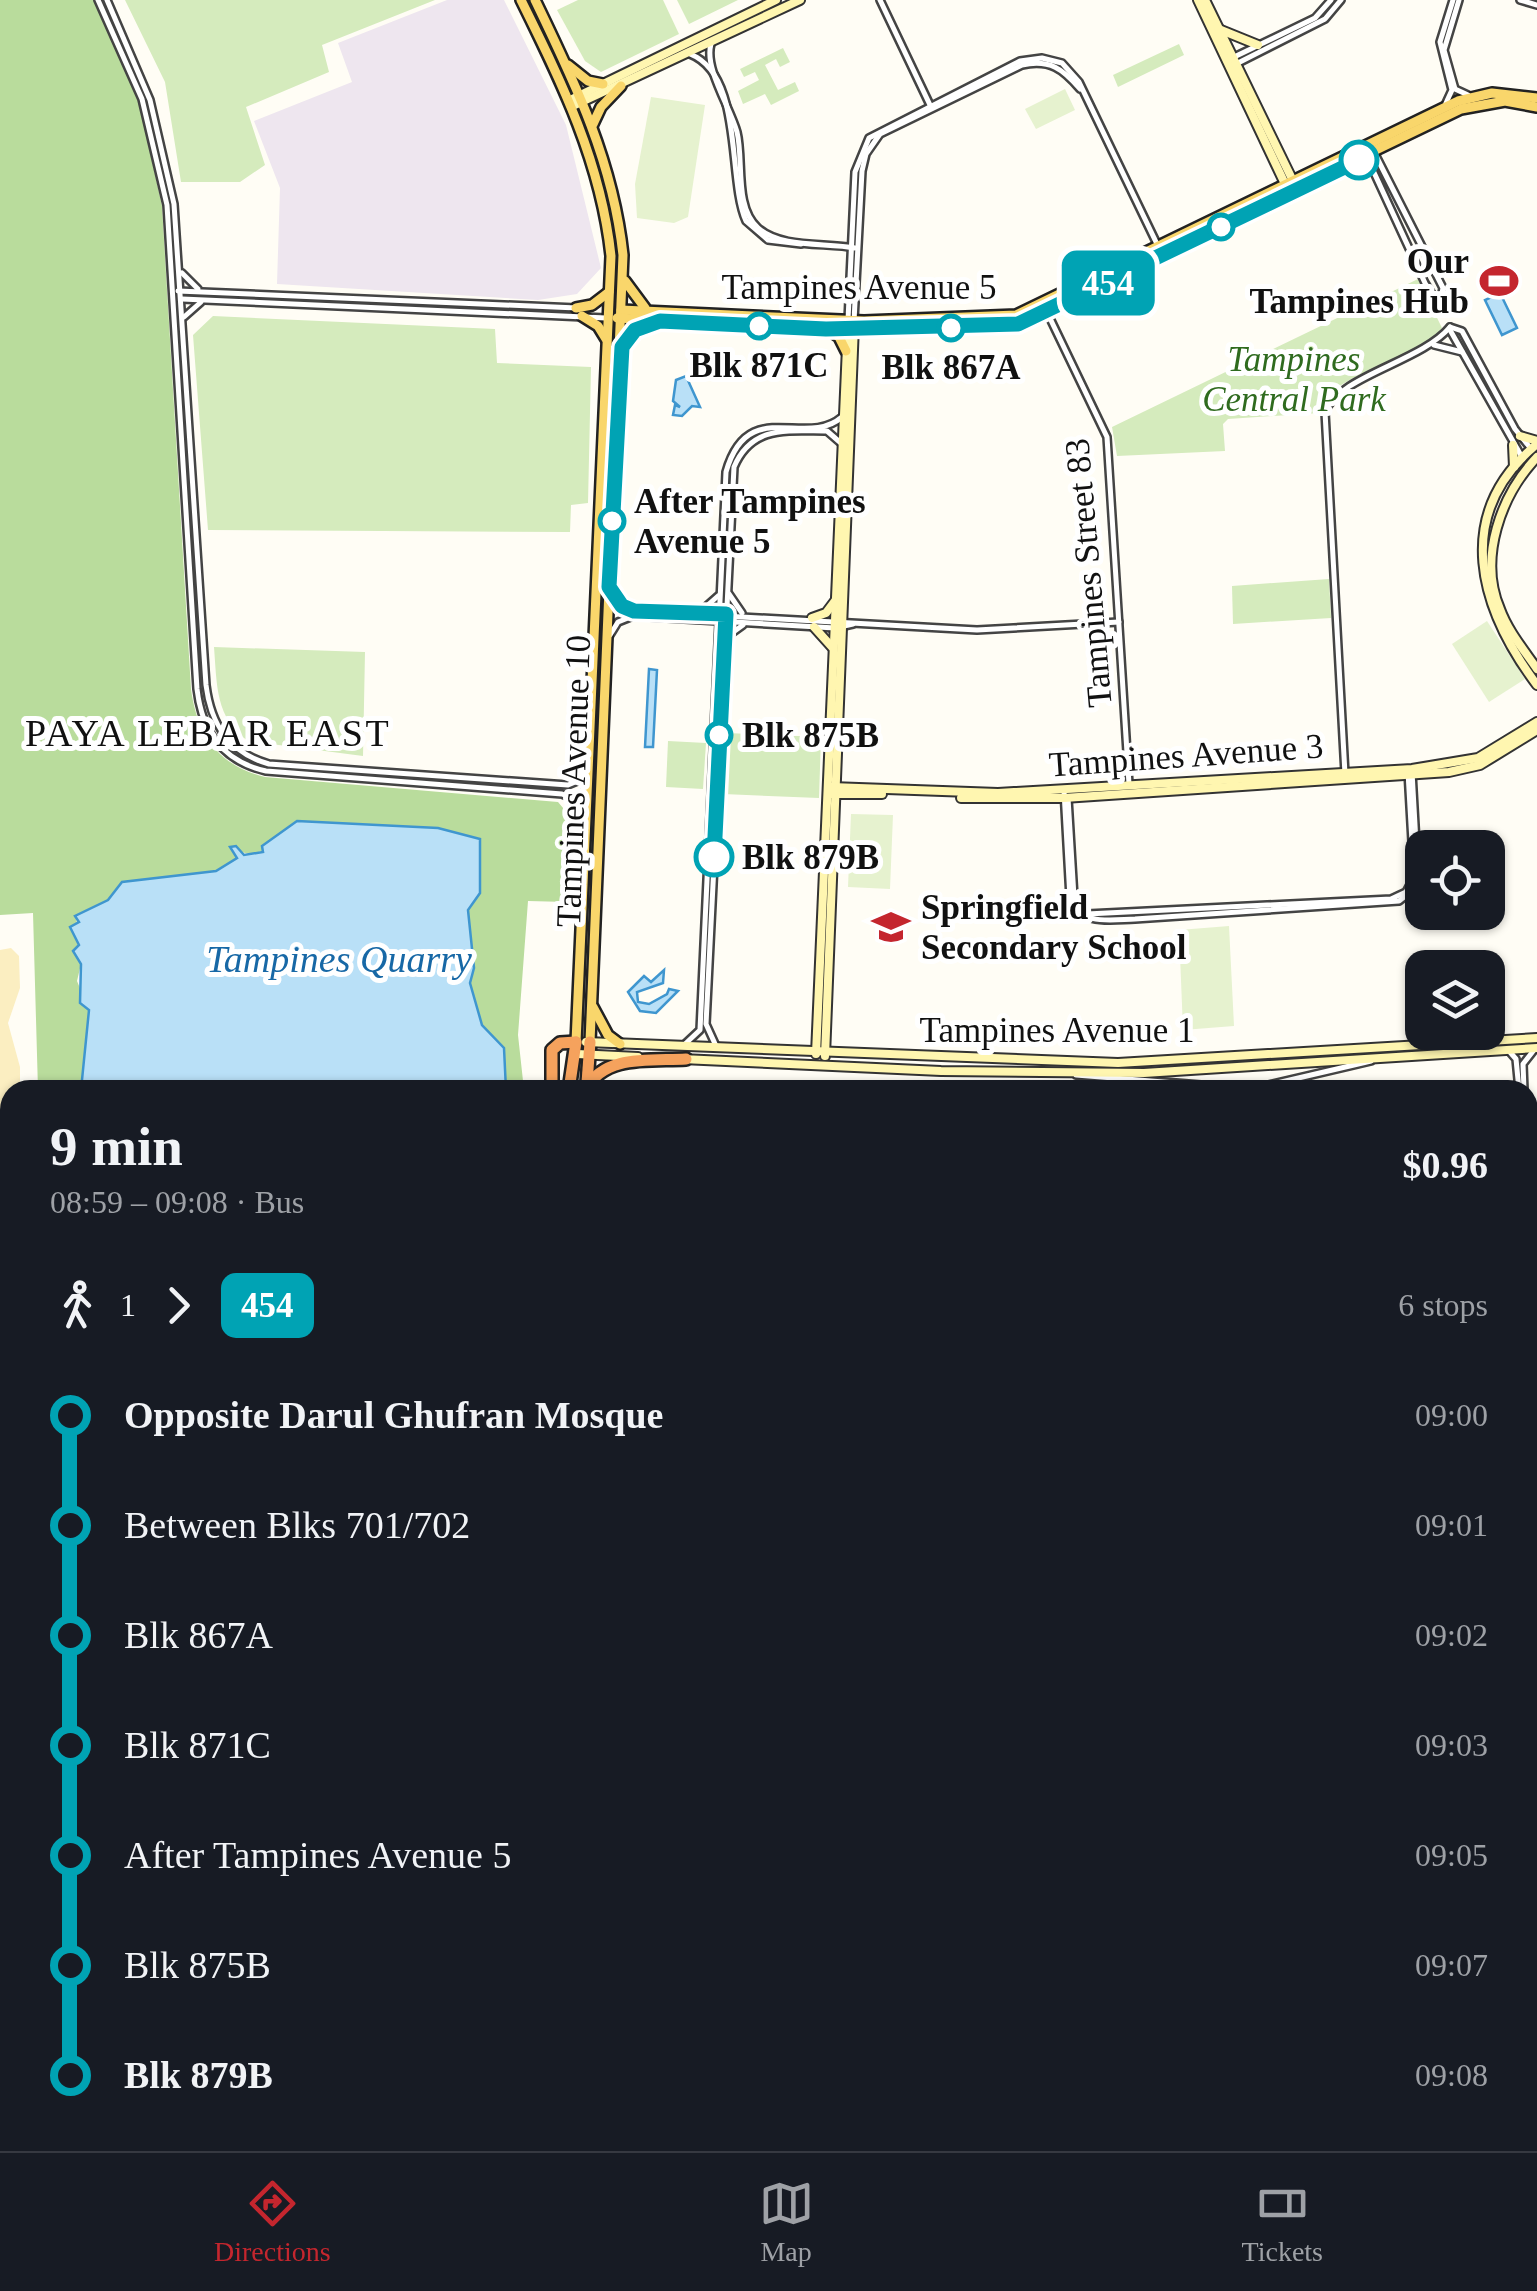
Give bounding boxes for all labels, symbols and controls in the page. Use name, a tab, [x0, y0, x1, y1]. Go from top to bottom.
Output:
unlabelled marker	[1340, 141, 1378, 179]
unlabelled marker	[1208, 214, 1234, 240]
place label: Our Tampines Hub	[1249, 242, 1469, 321]
line badge: 454	[1050, 250, 1166, 316]
sports icon: Our Tampines Hub	[1478, 260, 1520, 302]
text: 454	[1082, 264, 1134, 303]
street label: Tampines Avenue 5	[722, 268, 996, 307]
marker: Blk 871C	[746, 313, 772, 339]
marker: Blk 867A	[938, 315, 964, 341]
park label: Tampines Central Park	[1202, 340, 1387, 419]
place label: Blk 871C	[689, 346, 829, 385]
place label: Blk 867A	[881, 348, 1021, 387]
street label: Tampines Street 83	[1057, 437, 1120, 709]
place label: After Tampines Avenue 5	[634, 482, 866, 561]
marker: After Tampines Avenue 5	[599, 508, 625, 534]
street label: Tampines Avenue 10	[549, 634, 598, 928]
district label: PAYA LEBAR EAST	[25, 712, 391, 754]
place label: Blk 875B	[742, 716, 879, 755]
marker: Blk 875B	[706, 722, 732, 748]
street label: Tampines Avenue 3	[1048, 726, 1325, 785]
map controls	[1405, 830, 1505, 1050]
button: locate	[1405, 830, 1505, 930]
marker: Blk 879B	[695, 838, 733, 876]
place label: Blk 879B	[742, 838, 879, 877]
place label: Springfield Secondary School	[921, 888, 1187, 967]
school or university icon: Springfield Secondary School	[870, 906, 912, 948]
water label: Tampines Quarry	[206, 938, 472, 980]
button: layers	[1405, 950, 1505, 1050]
street label: Tampines Avenue 1	[920, 1011, 1194, 1050]
text: 9 min	[50, 1116, 183, 1177]
text: $0.96	[1403, 1144, 1488, 1186]
text: 08:59 – 09:08 · Bus	[50, 1184, 304, 1220]
icon: walk	[50, 1278, 105, 1333]
icon: forward	[151, 1278, 206, 1333]
text: 454	[241, 1286, 294, 1325]
text: 1	[120, 1287, 136, 1323]
text: 6 stops	[1398, 1287, 1488, 1323]
text: Opposite Darul Ghufran Mosque	[124, 1394, 663, 1436]
text: 09:00	[1415, 1397, 1488, 1433]
text: Between Blks 701/702	[124, 1504, 470, 1546]
text: 09:01	[1415, 1507, 1488, 1543]
text: Blk 867A	[124, 1614, 273, 1656]
text: 09:02	[1415, 1617, 1488, 1653]
text: Blk 871C	[124, 1724, 271, 1766]
text: 09:03	[1415, 1727, 1488, 1763]
text: After Tampines Avenue 5	[124, 1834, 511, 1876]
text: 09:05	[1415, 1837, 1488, 1873]
text: Blk 875B	[124, 1944, 271, 1986]
text: 09:07	[1415, 1947, 1488, 1983]
text: Blk 879B	[124, 2054, 273, 2096]
text: 09:08	[1415, 2057, 1488, 2093]
tab: Directions	[214, 2176, 331, 2268]
tab: Map	[759, 2176, 814, 2268]
tab: Tickets	[1242, 2176, 1323, 2268]

